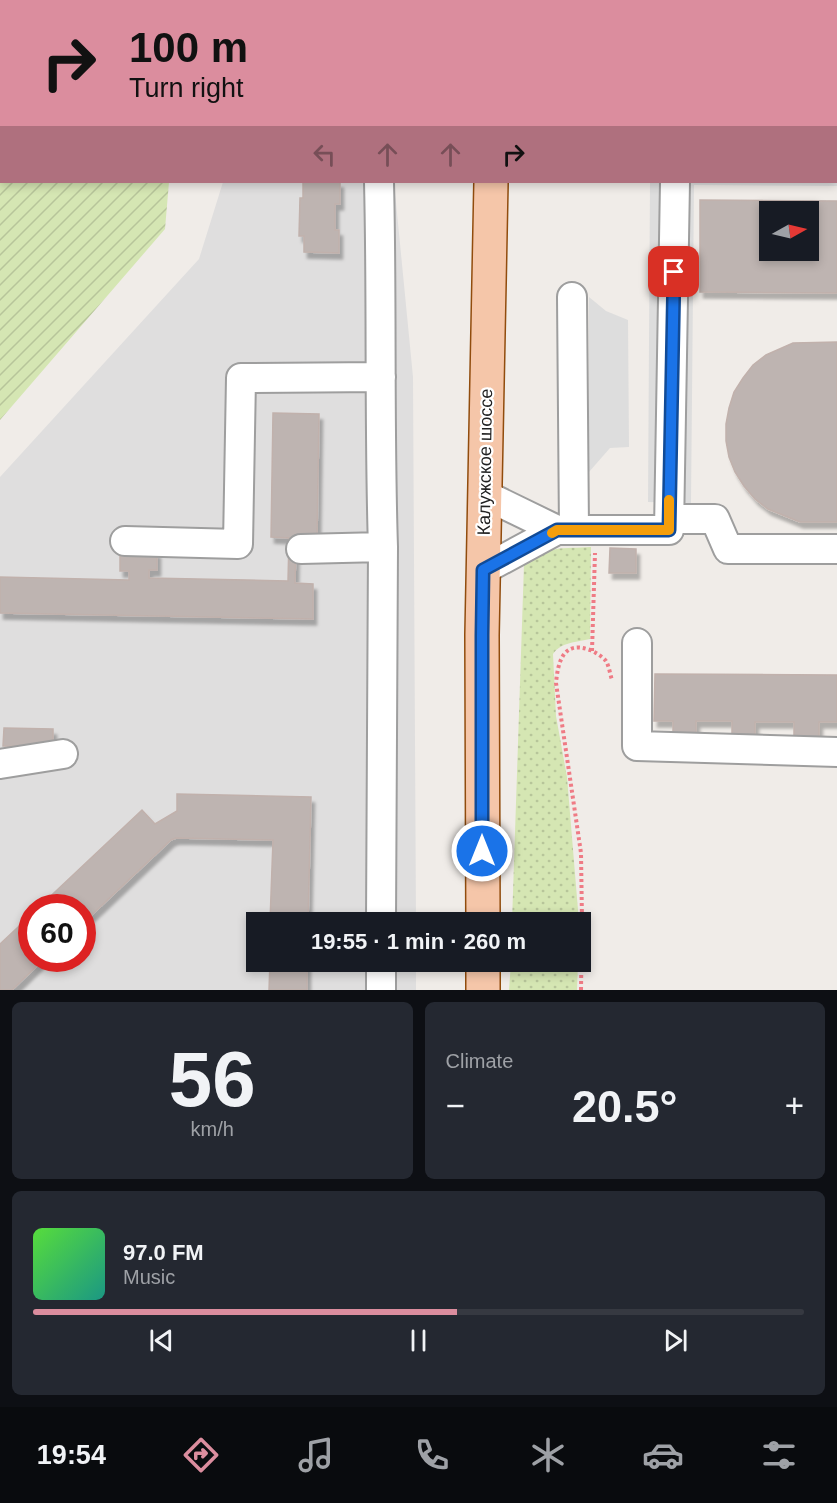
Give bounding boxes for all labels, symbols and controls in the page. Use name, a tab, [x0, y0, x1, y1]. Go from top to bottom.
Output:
icon: right	[30, 24, 108, 102]
text: 100 m	[129, 24, 248, 71]
text: Turn right	[129, 73, 244, 103]
icon: left	[308, 138, 341, 171]
icon: ahead	[371, 138, 404, 171]
icon: ahead	[434, 138, 467, 171]
icon: right	[497, 138, 530, 171]
north arrow	[759, 201, 819, 261]
map controls	[759, 201, 819, 261]
pin	[648, 246, 699, 297]
icon: arrive	[657, 255, 690, 288]
street label: Калужское шоссе	[474, 388, 496, 536]
position arrow	[450, 819, 514, 883]
speed limit sign: 60	[18, 894, 96, 972]
text: 19:55 · 1 min · 260 m	[311, 929, 526, 954]
text: 56	[169, 1035, 256, 1123]
text: Climate	[446, 1050, 513, 1072]
text: 20.5°	[572, 1081, 678, 1132]
text: −	[446, 1087, 465, 1124]
text: +	[785, 1087, 804, 1124]
text: km/h	[191, 1118, 234, 1140]
text: 97.0 FM	[123, 1240, 204, 1265]
text: Music	[123, 1266, 175, 1288]
icon: previous	[145, 1324, 178, 1357]
icon: pause	[402, 1324, 435, 1357]
icon: next	[659, 1324, 692, 1357]
icon: directions	[180, 1434, 222, 1476]
icon: music	[295, 1434, 337, 1476]
icon: phone	[411, 1434, 453, 1476]
icon: climate	[527, 1434, 569, 1476]
icon: car	[642, 1434, 684, 1476]
icon: filters	[758, 1434, 800, 1476]
text: 19:54	[37, 1440, 106, 1470]

